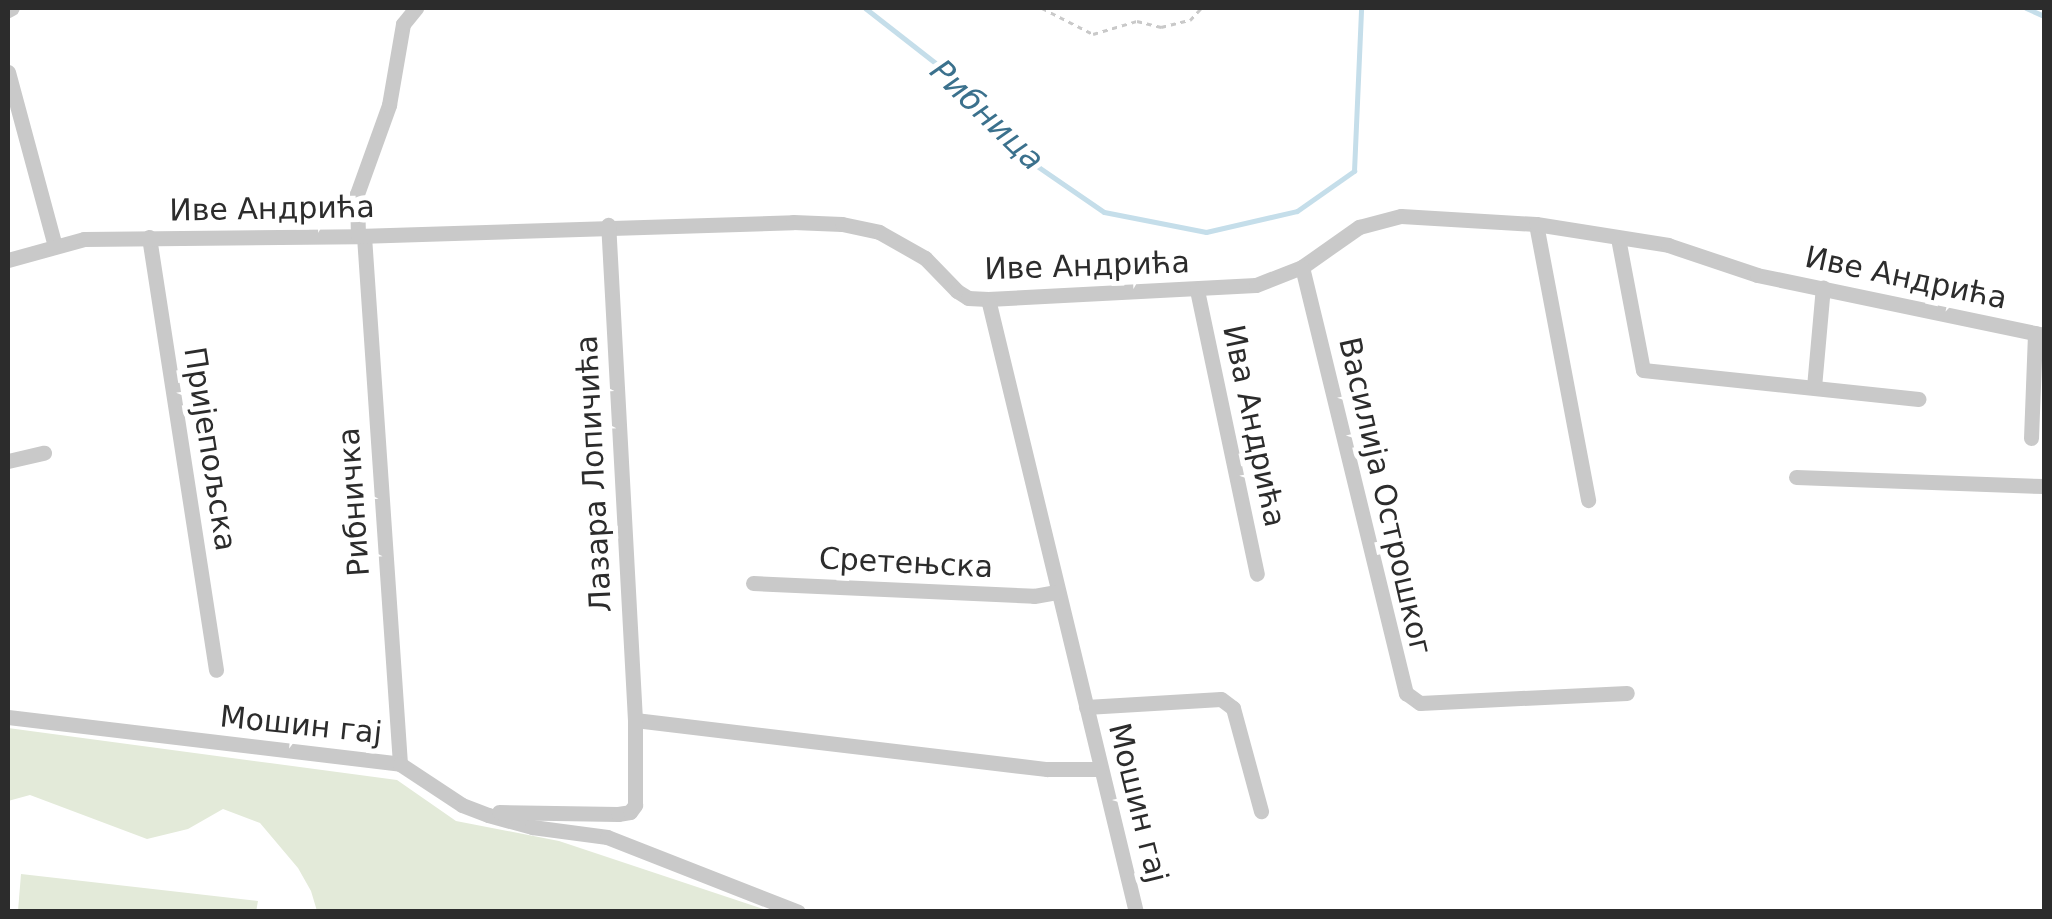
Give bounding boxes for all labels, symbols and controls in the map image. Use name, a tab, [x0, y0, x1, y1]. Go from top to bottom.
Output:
water label: Рибница	[922, 52, 1052, 178]
street label: Иве Андрића	[169, 189, 375, 229]
street label: Иве Андрића	[1802, 239, 2010, 317]
street label: Иве Андрића	[984, 244, 1190, 288]
street label: Ива Андрића	[1215, 322, 1293, 530]
street label: Василија Острошког	[1331, 334, 1439, 658]
street label: Лазара Лопичића	[569, 335, 619, 613]
street label: Пријепољска	[176, 344, 244, 554]
street label: Рибничка	[331, 426, 377, 578]
street label: Сретењска	[818, 540, 994, 586]
street label: Мошин гај	[218, 699, 384, 751]
street label: Мошин гај	[1101, 720, 1175, 886]

